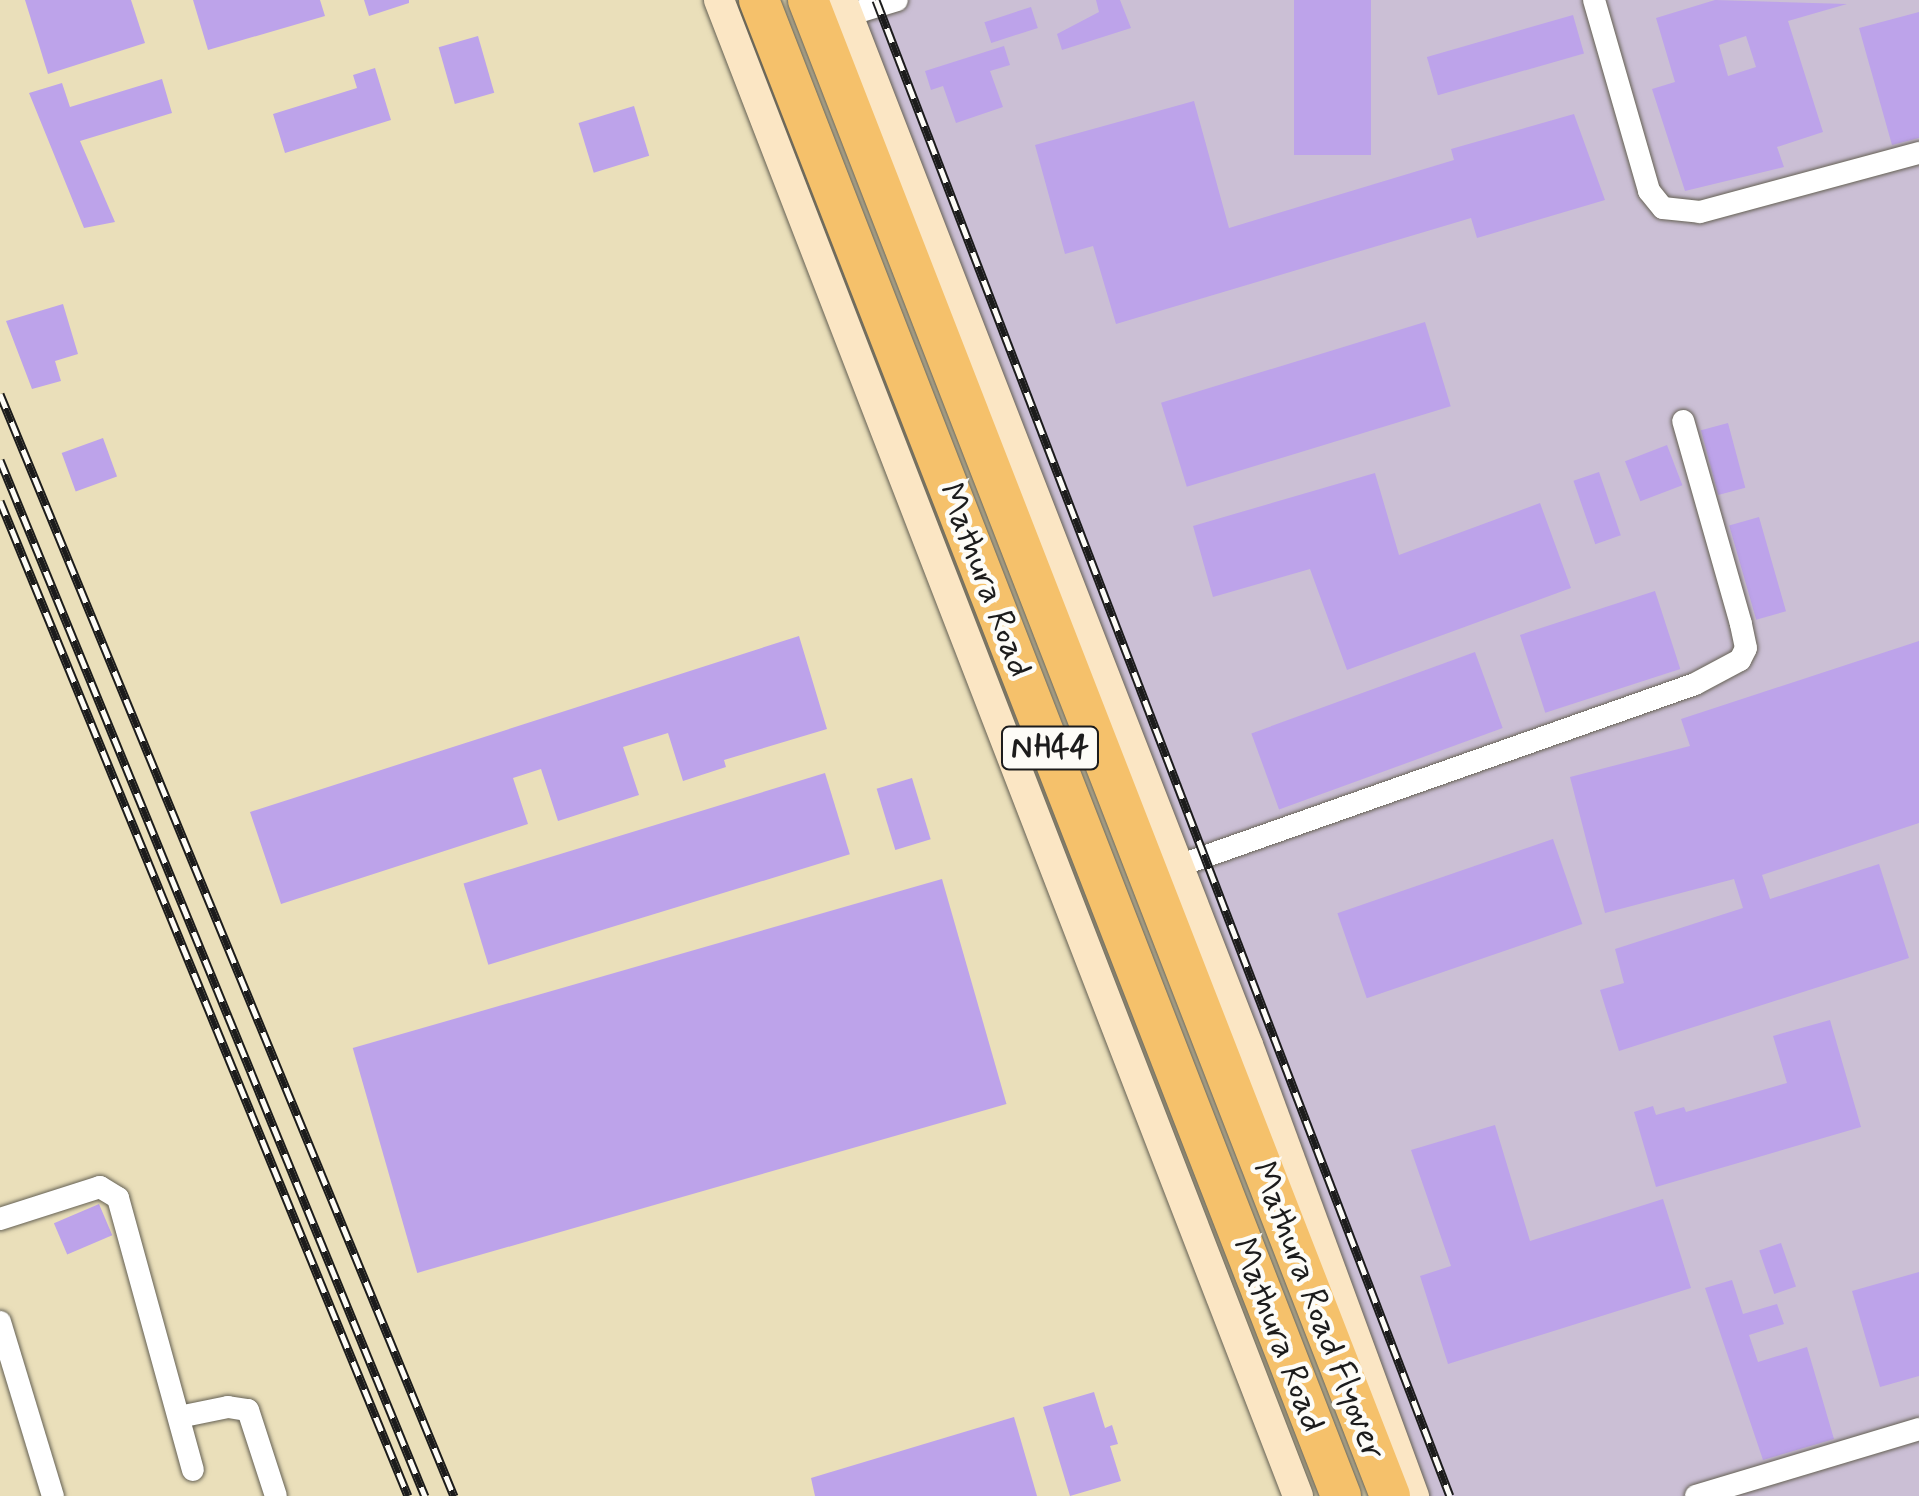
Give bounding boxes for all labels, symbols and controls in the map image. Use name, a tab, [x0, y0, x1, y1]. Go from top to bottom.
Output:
street label: Mathura Road	[929, 477, 1041, 683]
road number: NH44	[1000, 721, 1100, 775]
street label: Mathura Road Flyover	[1242, 1155, 1394, 1467]
street label: Mathura Road	[1222, 1232, 1334, 1438]

